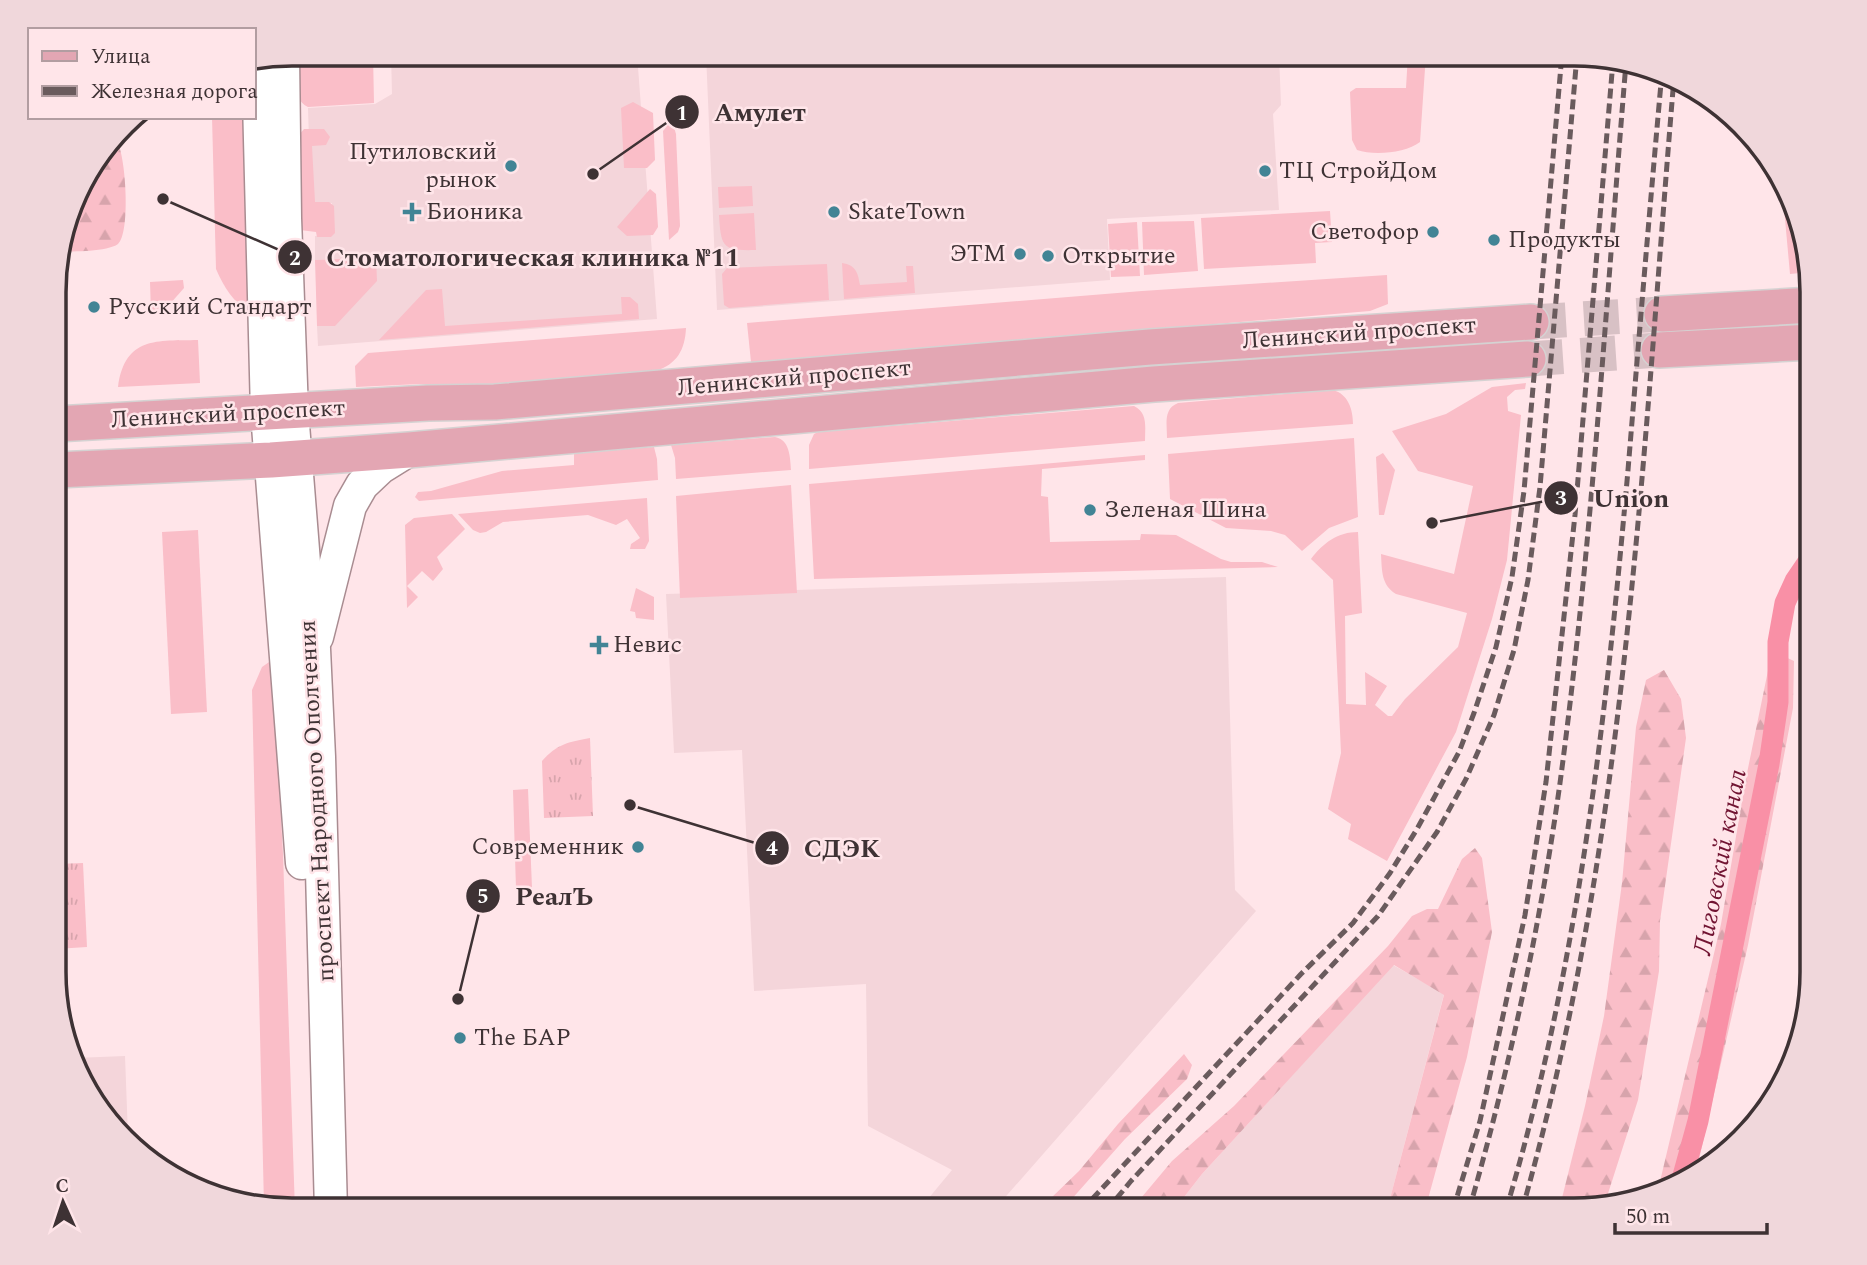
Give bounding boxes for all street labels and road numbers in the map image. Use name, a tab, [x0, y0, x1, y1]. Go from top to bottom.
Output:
street label: Ленинский проспект	[1241, 307, 1477, 359]
street label: Ленинский проспект	[676, 350, 913, 406]
street label: Ленинский проспект	[110, 390, 346, 438]
street label: проспект Народного Ополчения	[290, 619, 344, 983]

